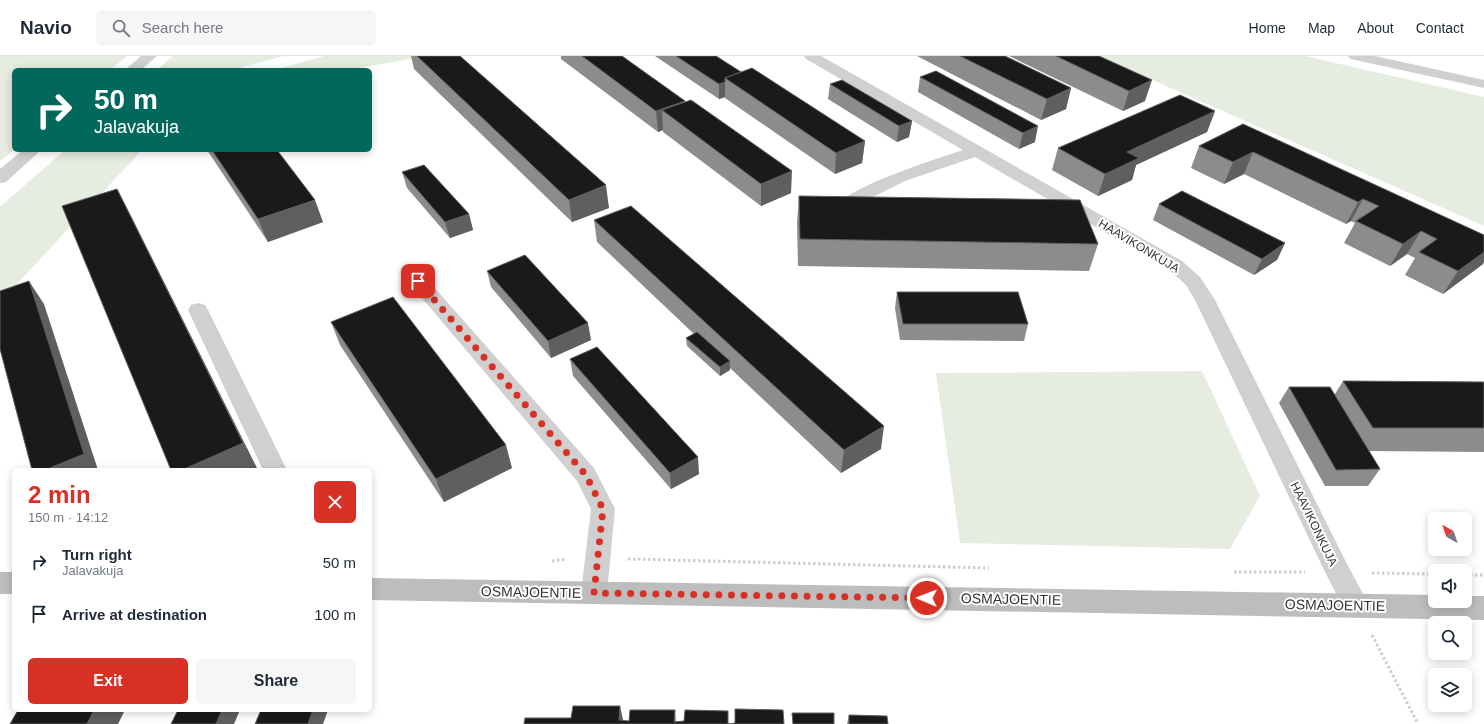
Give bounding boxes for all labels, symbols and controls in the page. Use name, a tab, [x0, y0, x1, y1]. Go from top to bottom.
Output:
search box	[96, 10, 376, 46]
text: Navio	[20, 17, 72, 38]
icon: search	[110, 17, 132, 39]
text: Search here	[142, 19, 223, 36]
text: Home	[1249, 20, 1286, 36]
text: Map	[1308, 20, 1335, 36]
text: About	[1357, 20, 1394, 36]
text: Contact	[1416, 20, 1464, 36]
icon: right	[28, 84, 80, 136]
text: 50 m	[94, 84, 158, 115]
text: Jalavakuja	[94, 117, 179, 137]
street label: HAAVIKONKUJA	[1096, 216, 1182, 276]
pin	[401, 264, 435, 298]
icon: arrive	[407, 270, 429, 292]
street label: HAAVIKONKUJA	[1288, 480, 1340, 568]
text: 2 min	[28, 481, 91, 508]
button: close	[314, 481, 356, 523]
text: 150 m · 14:12	[28, 510, 108, 525]
north arrow	[1428, 512, 1472, 556]
map controls	[1428, 512, 1472, 712]
text: Turn right	[62, 546, 132, 563]
icon: right	[28, 551, 50, 573]
text: 50 m	[323, 554, 356, 571]
text: Jalavakuja	[62, 563, 123, 578]
button: sound	[1428, 564, 1472, 608]
position arrow	[906, 577, 948, 619]
street label: OSMAJOENTIE	[481, 583, 581, 601]
street label: OSMAJOENTIE	[961, 590, 1061, 608]
street label: OSMAJOENTIE	[1285, 596, 1385, 614]
icon: arrive	[28, 603, 50, 625]
text: Arrive at destination	[62, 606, 207, 623]
text: 100 m	[314, 606, 356, 623]
button: search	[1428, 616, 1472, 660]
button: Exit	[28, 658, 188, 704]
button: Share	[196, 658, 356, 704]
button: layers	[1428, 668, 1472, 712]

